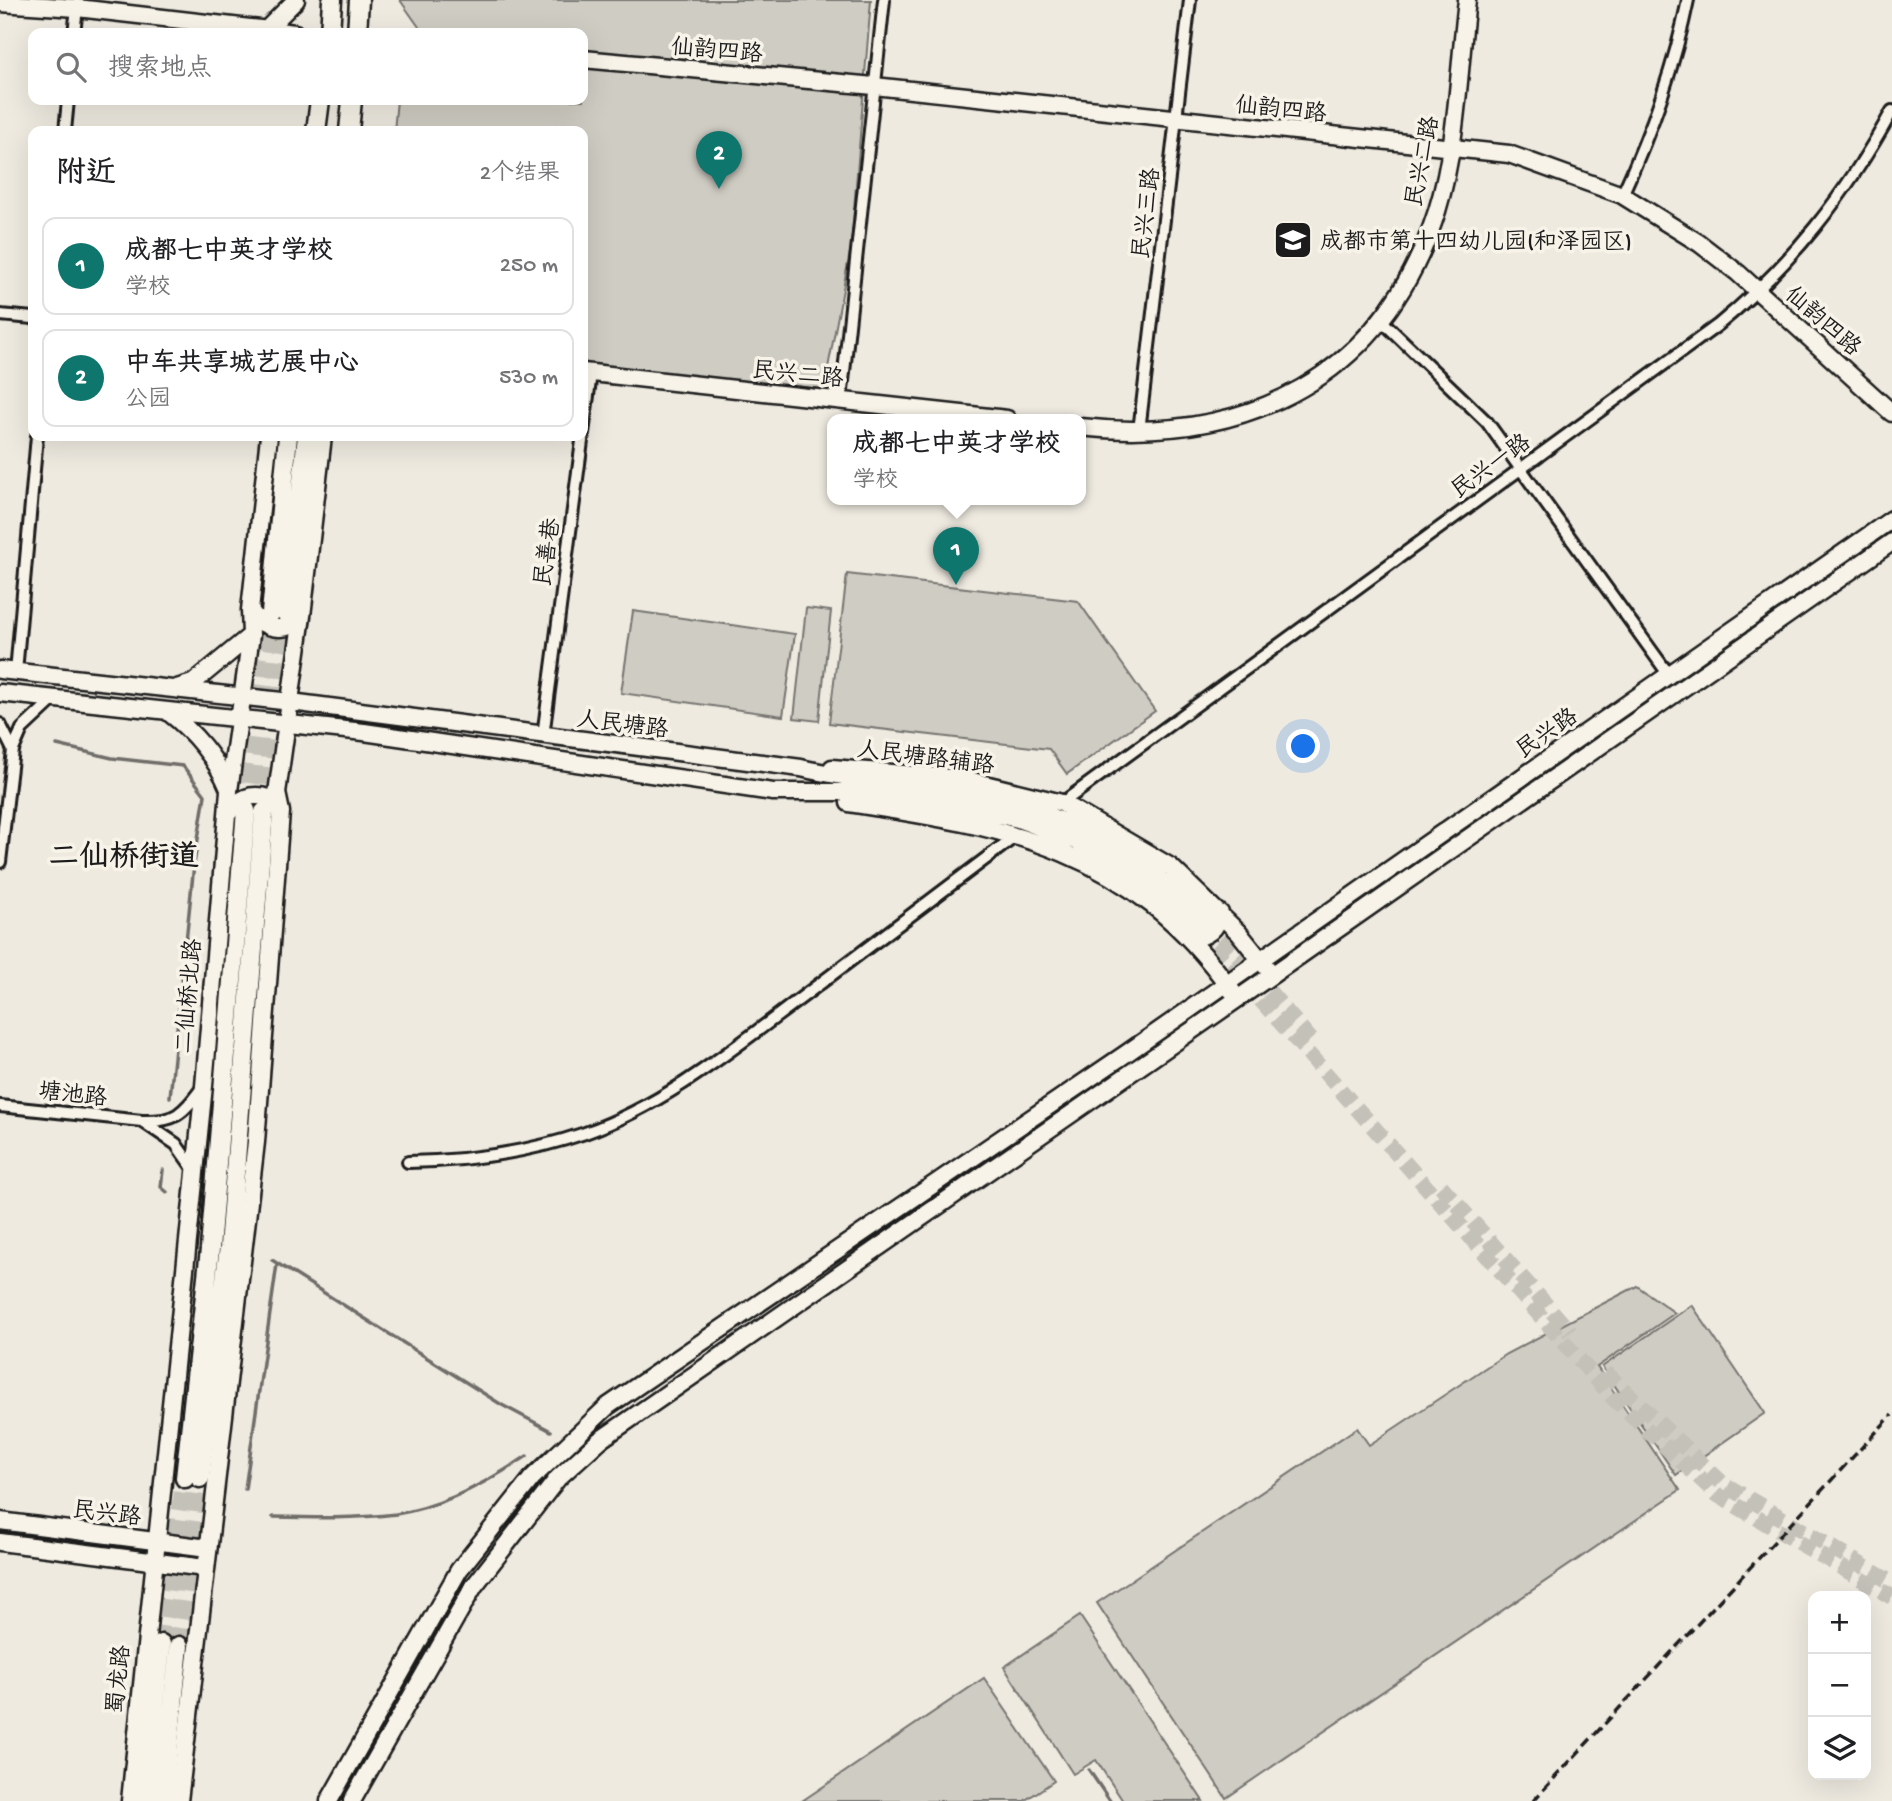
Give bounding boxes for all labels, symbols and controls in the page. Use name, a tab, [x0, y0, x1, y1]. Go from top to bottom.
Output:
search box	[28, 28, 588, 105]
street label: 仙韵四路	[670, 34, 764, 70]
icon: search	[52, 48, 90, 86]
text: 搜索地点	[108, 55, 212, 86]
street label: 仙韵四路	[1233, 92, 1328, 130]
street label: 民兴二路	[1401, 114, 1446, 209]
pin: 2	[696, 131, 742, 189]
text: 附近	[56, 158, 116, 193]
text: 2个结果	[480, 161, 560, 188]
street label: 民兴三路	[1128, 166, 1167, 261]
school or university icon: 成都市第十四幼儿园(和泽园区)	[1272, 219, 1314, 261]
place label: 成都市第十四幼儿园(和泽园区)	[1320, 229, 1632, 257]
text: 成都七中英才学校	[125, 238, 333, 269]
text: 1	[76, 253, 86, 280]
text: 250 m	[500, 253, 558, 280]
text: 学校	[125, 275, 171, 302]
street label: 仙韵四路	[1778, 282, 1866, 363]
text: 中车共享城艺展中心	[125, 350, 359, 381]
street label: 民兴二路	[750, 357, 845, 395]
text: 2	[75, 365, 87, 392]
text: 530 m	[499, 365, 558, 392]
text: 公园	[125, 387, 171, 414]
popup	[827, 414, 1086, 505]
street label: 民兴一路	[1446, 429, 1537, 506]
text: 成都七中英才学校	[852, 431, 1061, 462]
text: 学校	[852, 468, 898, 495]
street label: 民善巷	[530, 515, 568, 589]
pin: 1	[933, 527, 979, 585]
street label: 民兴路	[1511, 703, 1584, 766]
street label: 人民塘路	[575, 706, 670, 745]
your location	[1286, 729, 1320, 763]
street label: 人民塘路辅路	[855, 737, 996, 781]
district label: 二仙桥街道	[49, 840, 199, 877]
street label: 二仙桥北路	[171, 938, 209, 1055]
street label: 塘池路	[37, 1078, 108, 1114]
street label: 民兴路	[71, 1497, 143, 1533]
map controls	[1808, 1591, 1871, 1780]
button: +	[1808, 1591, 1871, 1654]
street label: 蜀龙路	[102, 1644, 138, 1715]
button: −	[1808, 1654, 1871, 1717]
button: layers	[1808, 1717, 1871, 1780]

